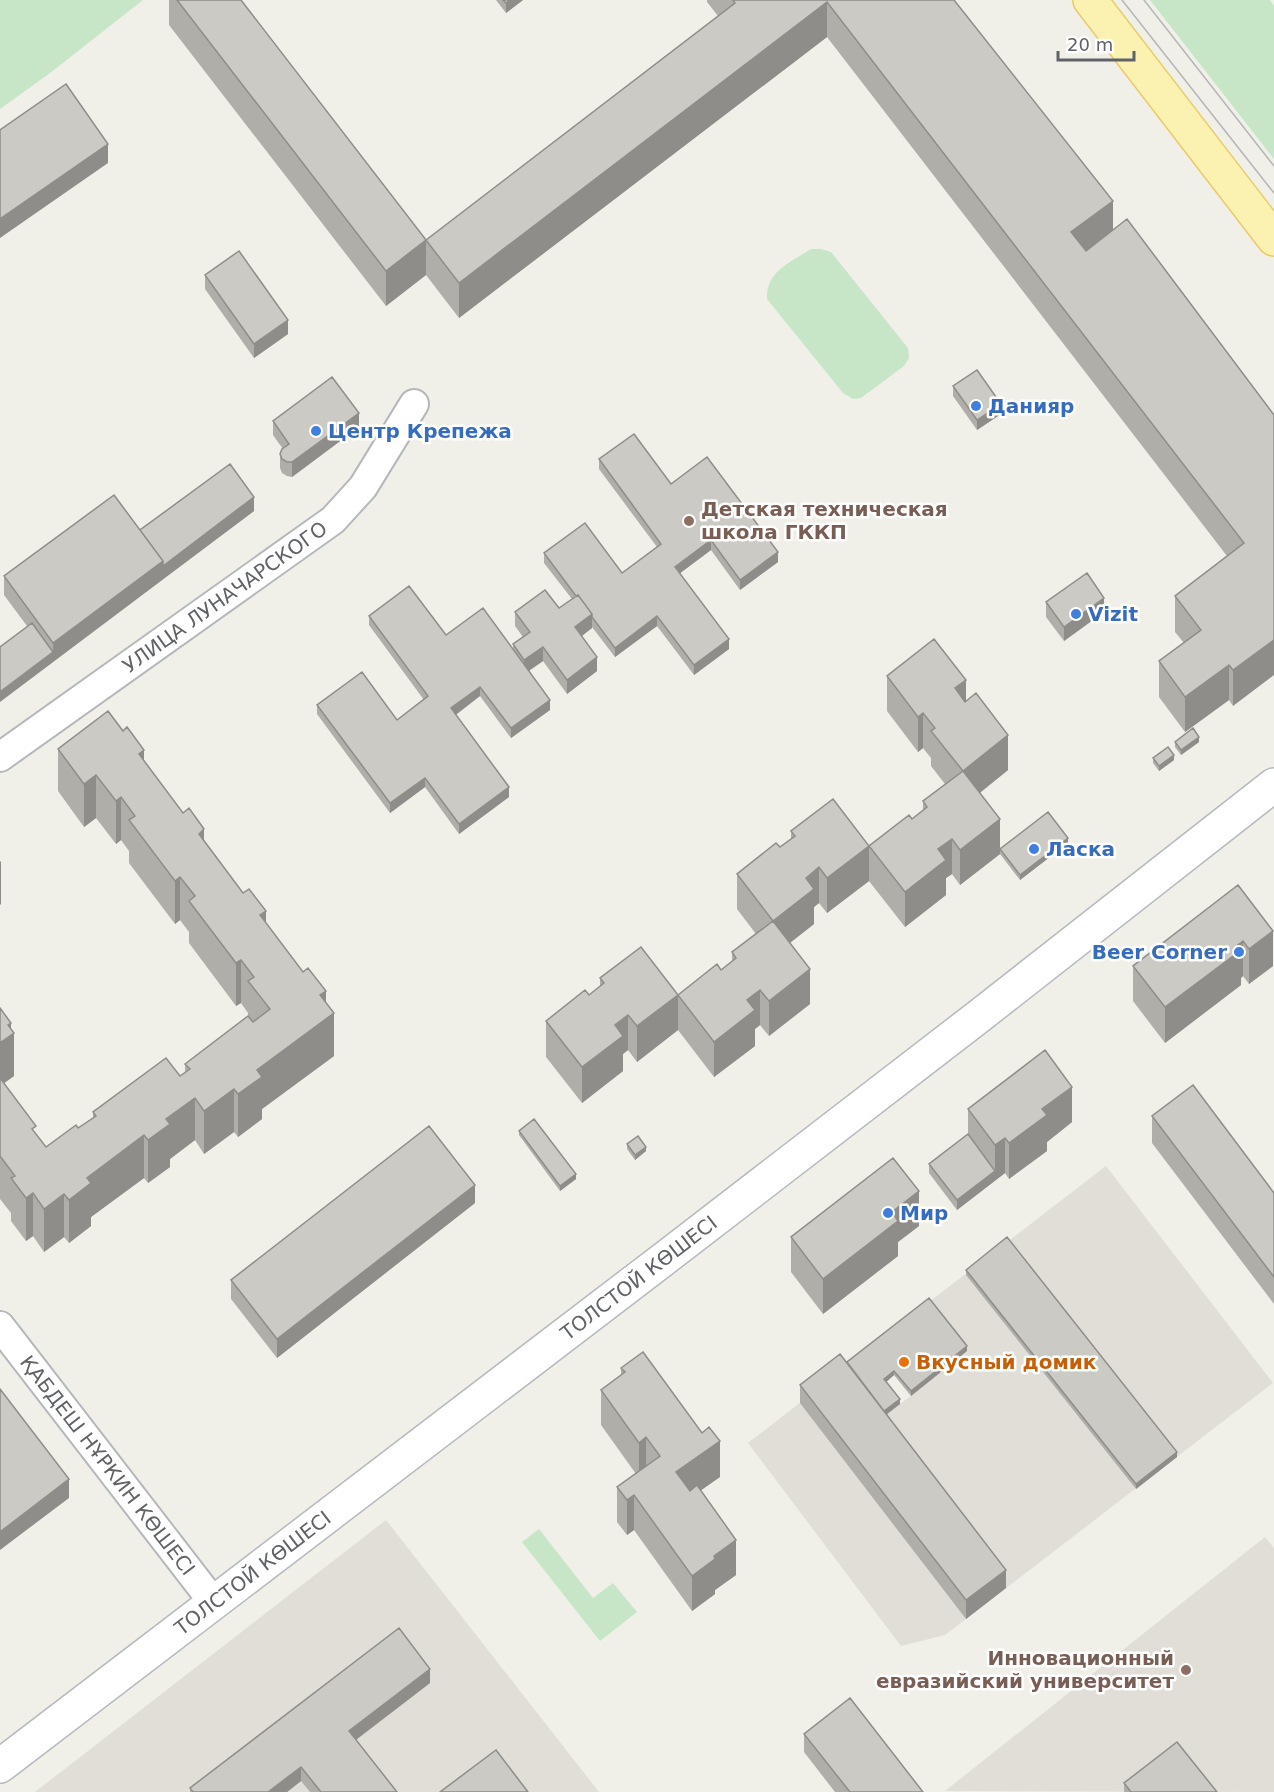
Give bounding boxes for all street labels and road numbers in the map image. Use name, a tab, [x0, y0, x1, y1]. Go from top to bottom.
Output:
street label: УЛИЦА ЛУНАЧАРСКОГО	[118, 516, 332, 678]
street label: ТОЛСТОЙ КӨШЕСІ	[555, 1211, 722, 1346]
street label: ҚАБДЕШ НҰРКИН КӨШЕСІ	[15, 1351, 200, 1580]
street label: ТОЛСТОЙ КӨШЕСІ	[169, 1506, 336, 1641]

